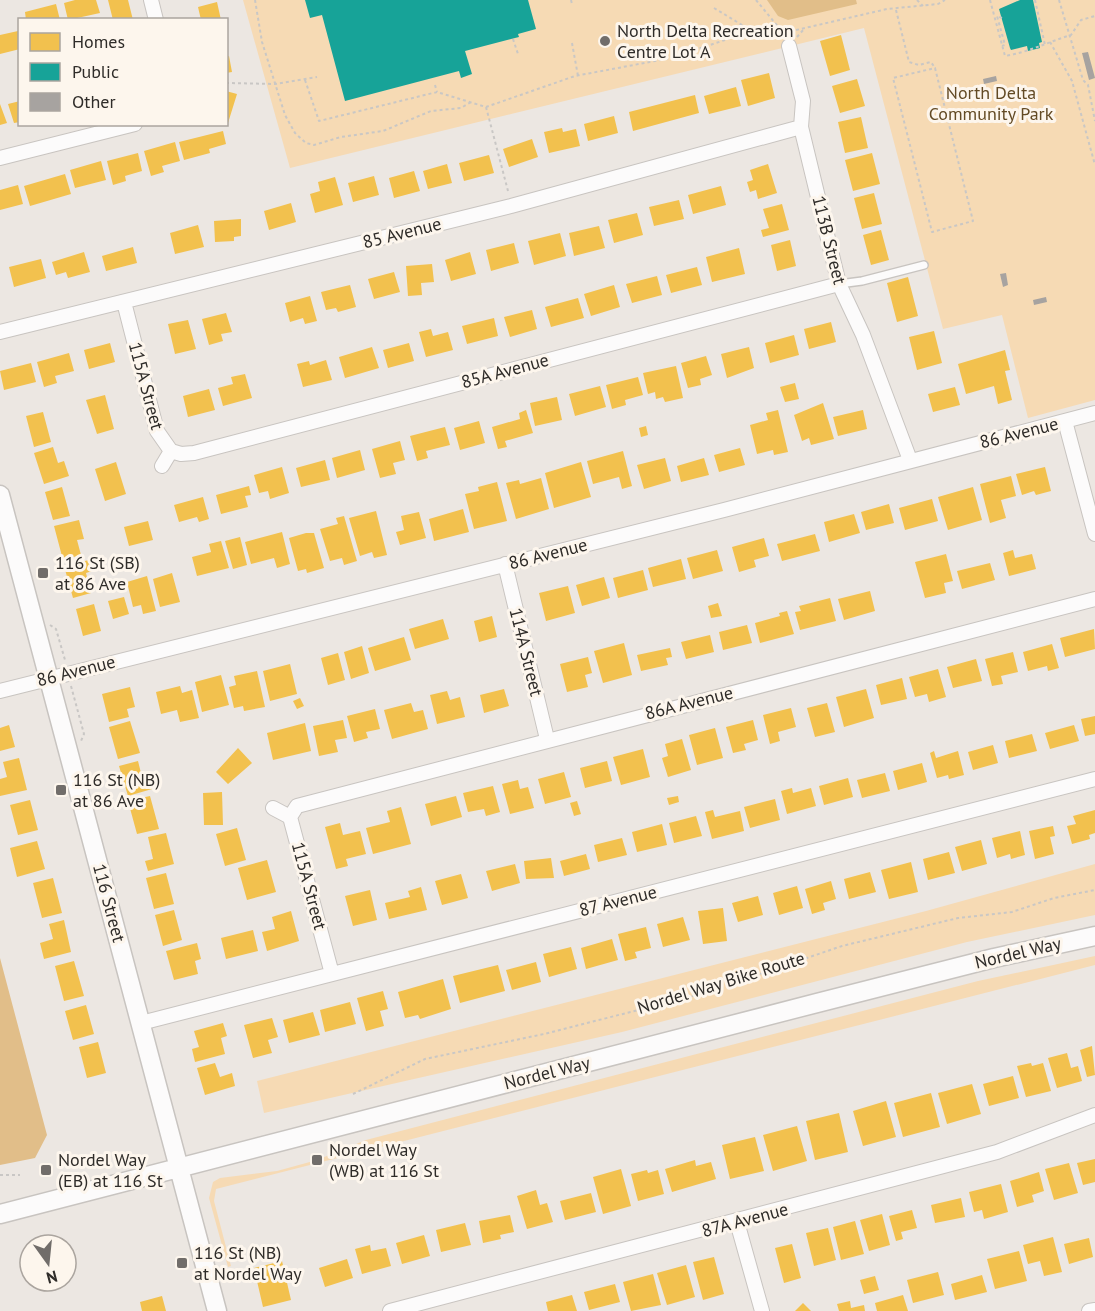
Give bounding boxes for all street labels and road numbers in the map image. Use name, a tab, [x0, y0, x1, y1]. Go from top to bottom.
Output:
street label: 113B Street	[807, 193, 852, 287]
street label: 85 Avenue	[360, 212, 444, 253]
street label: 115A Street	[124, 339, 169, 432]
street label: 85A Avenue	[458, 348, 551, 393]
street label: 86 Avenue	[977, 412, 1061, 453]
street label: 86 Avenue	[506, 533, 590, 574]
street label: 114A Street	[504, 605, 549, 698]
street label: 86 Avenue	[34, 650, 118, 691]
street label: 86A Avenue	[643, 680, 735, 725]
street label: 115A Street	[287, 839, 332, 932]
street label: 116 Street	[88, 861, 131, 945]
street label: 87 Avenue	[577, 880, 659, 921]
street label: Nordel Way	[972, 931, 1064, 974]
street label: Nordel Way Bike Route	[634, 946, 807, 1019]
street label: Nordel Way	[501, 1051, 593, 1094]
street label: 87A Avenue	[699, 1197, 791, 1242]

